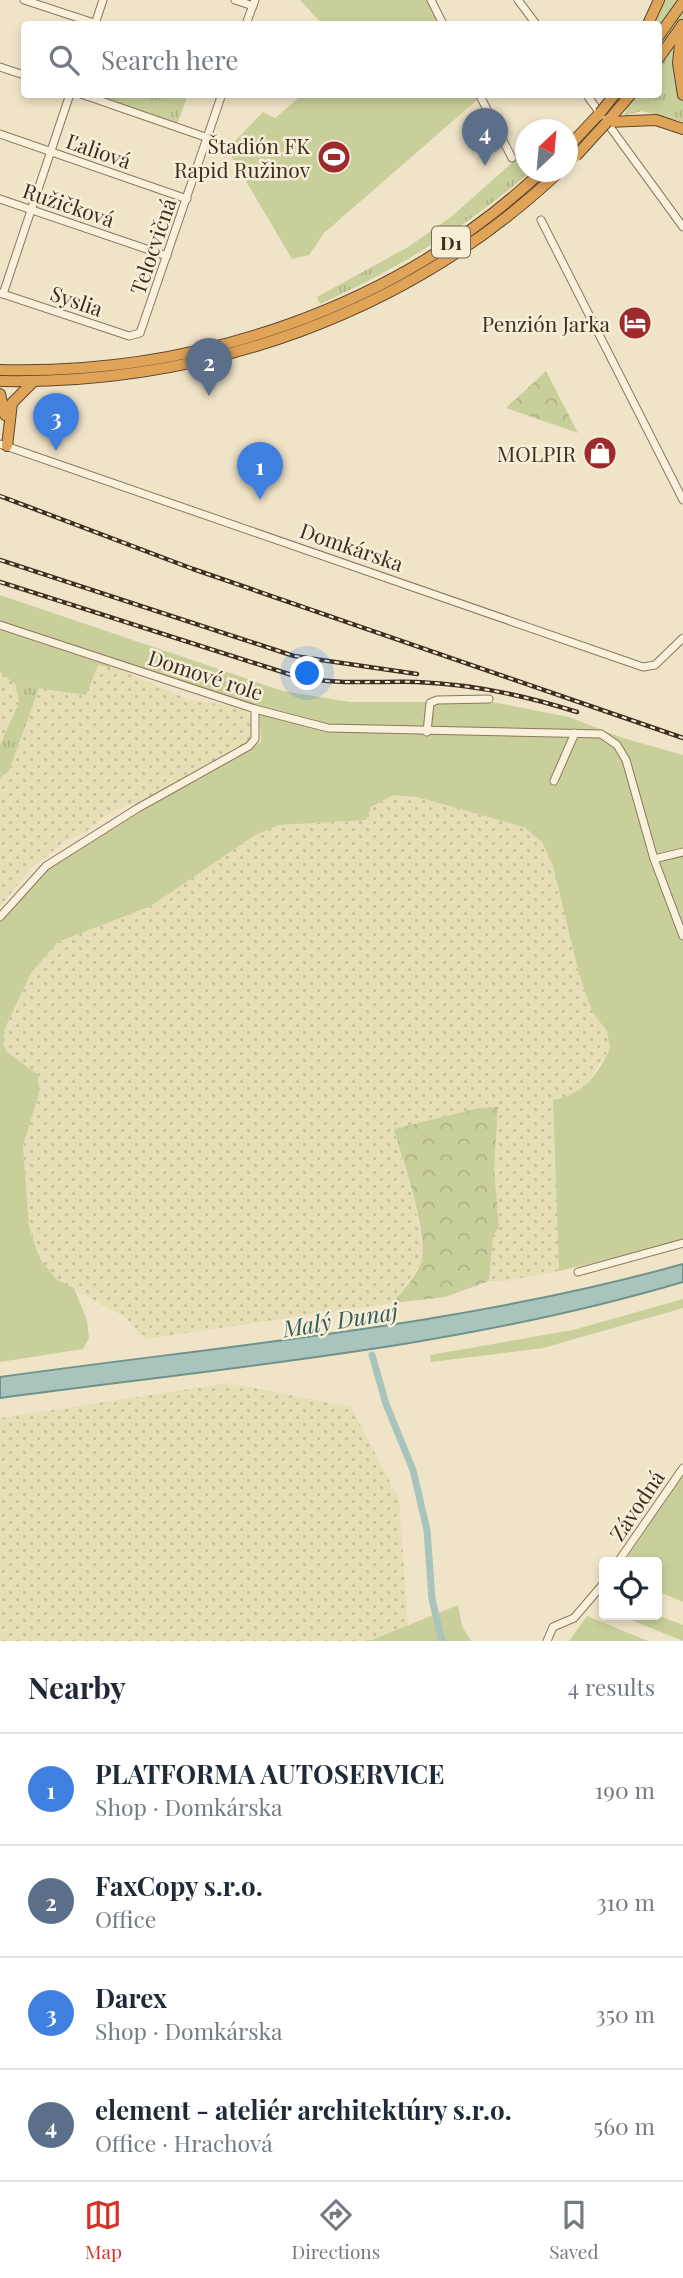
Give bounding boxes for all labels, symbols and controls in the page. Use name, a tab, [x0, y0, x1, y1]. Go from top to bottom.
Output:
search box	[21, 21, 662, 98]
icon: search	[45, 41, 83, 79]
text: Search here	[101, 42, 238, 77]
pin: 4	[462, 108, 508, 166]
north arrow	[515, 119, 578, 182]
street label: Ľaliová	[63, 126, 136, 174]
place label: Štadión FK Rapid Ružinov	[174, 131, 311, 183]
sports icon: Štadión FK Rapid Ružinov	[315, 138, 353, 176]
street label: Ružičková	[19, 175, 119, 233]
street label: Telocvičná	[122, 194, 182, 298]
road number: D1	[432, 226, 470, 258]
street label: Syslia	[47, 278, 107, 322]
hotel icon: Penzión Jarka	[616, 304, 654, 342]
place label: Penzión Jarka	[482, 309, 611, 337]
pin: 2	[186, 338, 232, 396]
pin: 3	[33, 393, 79, 451]
shop icon: MOLPIR	[581, 434, 619, 472]
place label: MOLPIR	[497, 439, 576, 467]
pin: 1	[237, 442, 283, 500]
street label: Domkárska	[297, 515, 408, 577]
street label: Domové role	[145, 642, 267, 706]
your location	[290, 656, 324, 690]
water label: Malý Dunaj	[279, 1294, 401, 1344]
street label: Závodná	[602, 1464, 670, 1546]
map controls	[599, 1557, 662, 1620]
button: locate	[599, 1557, 662, 1620]
text: Nearby	[28, 1667, 126, 1707]
text: 4 results	[568, 1671, 655, 1702]
text: PLATFORMA AUTOSERVICE	[95, 1756, 445, 1791]
text: 1	[47, 1774, 55, 1805]
text: 190 m	[595, 1774, 655, 1805]
text: Shop · Domkárska	[95, 1791, 282, 1822]
text: FaxCopy s.r.o.	[95, 1868, 263, 1903]
text: 2	[45, 1886, 57, 1917]
text: 310 m	[596, 1886, 655, 1917]
text: Office	[95, 1903, 156, 1934]
text: Darex	[95, 1980, 167, 2015]
text: 3	[45, 1998, 57, 2029]
text: 350 m	[595, 1998, 655, 2029]
text: Shop · Domkárska	[95, 2015, 282, 2046]
text: element - ateliér architektúry s.r.o.	[95, 2092, 512, 2127]
text: 4	[45, 2110, 57, 2141]
text: 560 m	[594, 2110, 655, 2141]
text: Office · Hrachová	[95, 2127, 273, 2158]
tab: Map	[84, 2196, 122, 2264]
tab: Directions	[291, 2196, 380, 2264]
tab: Saved	[549, 2196, 599, 2264]

